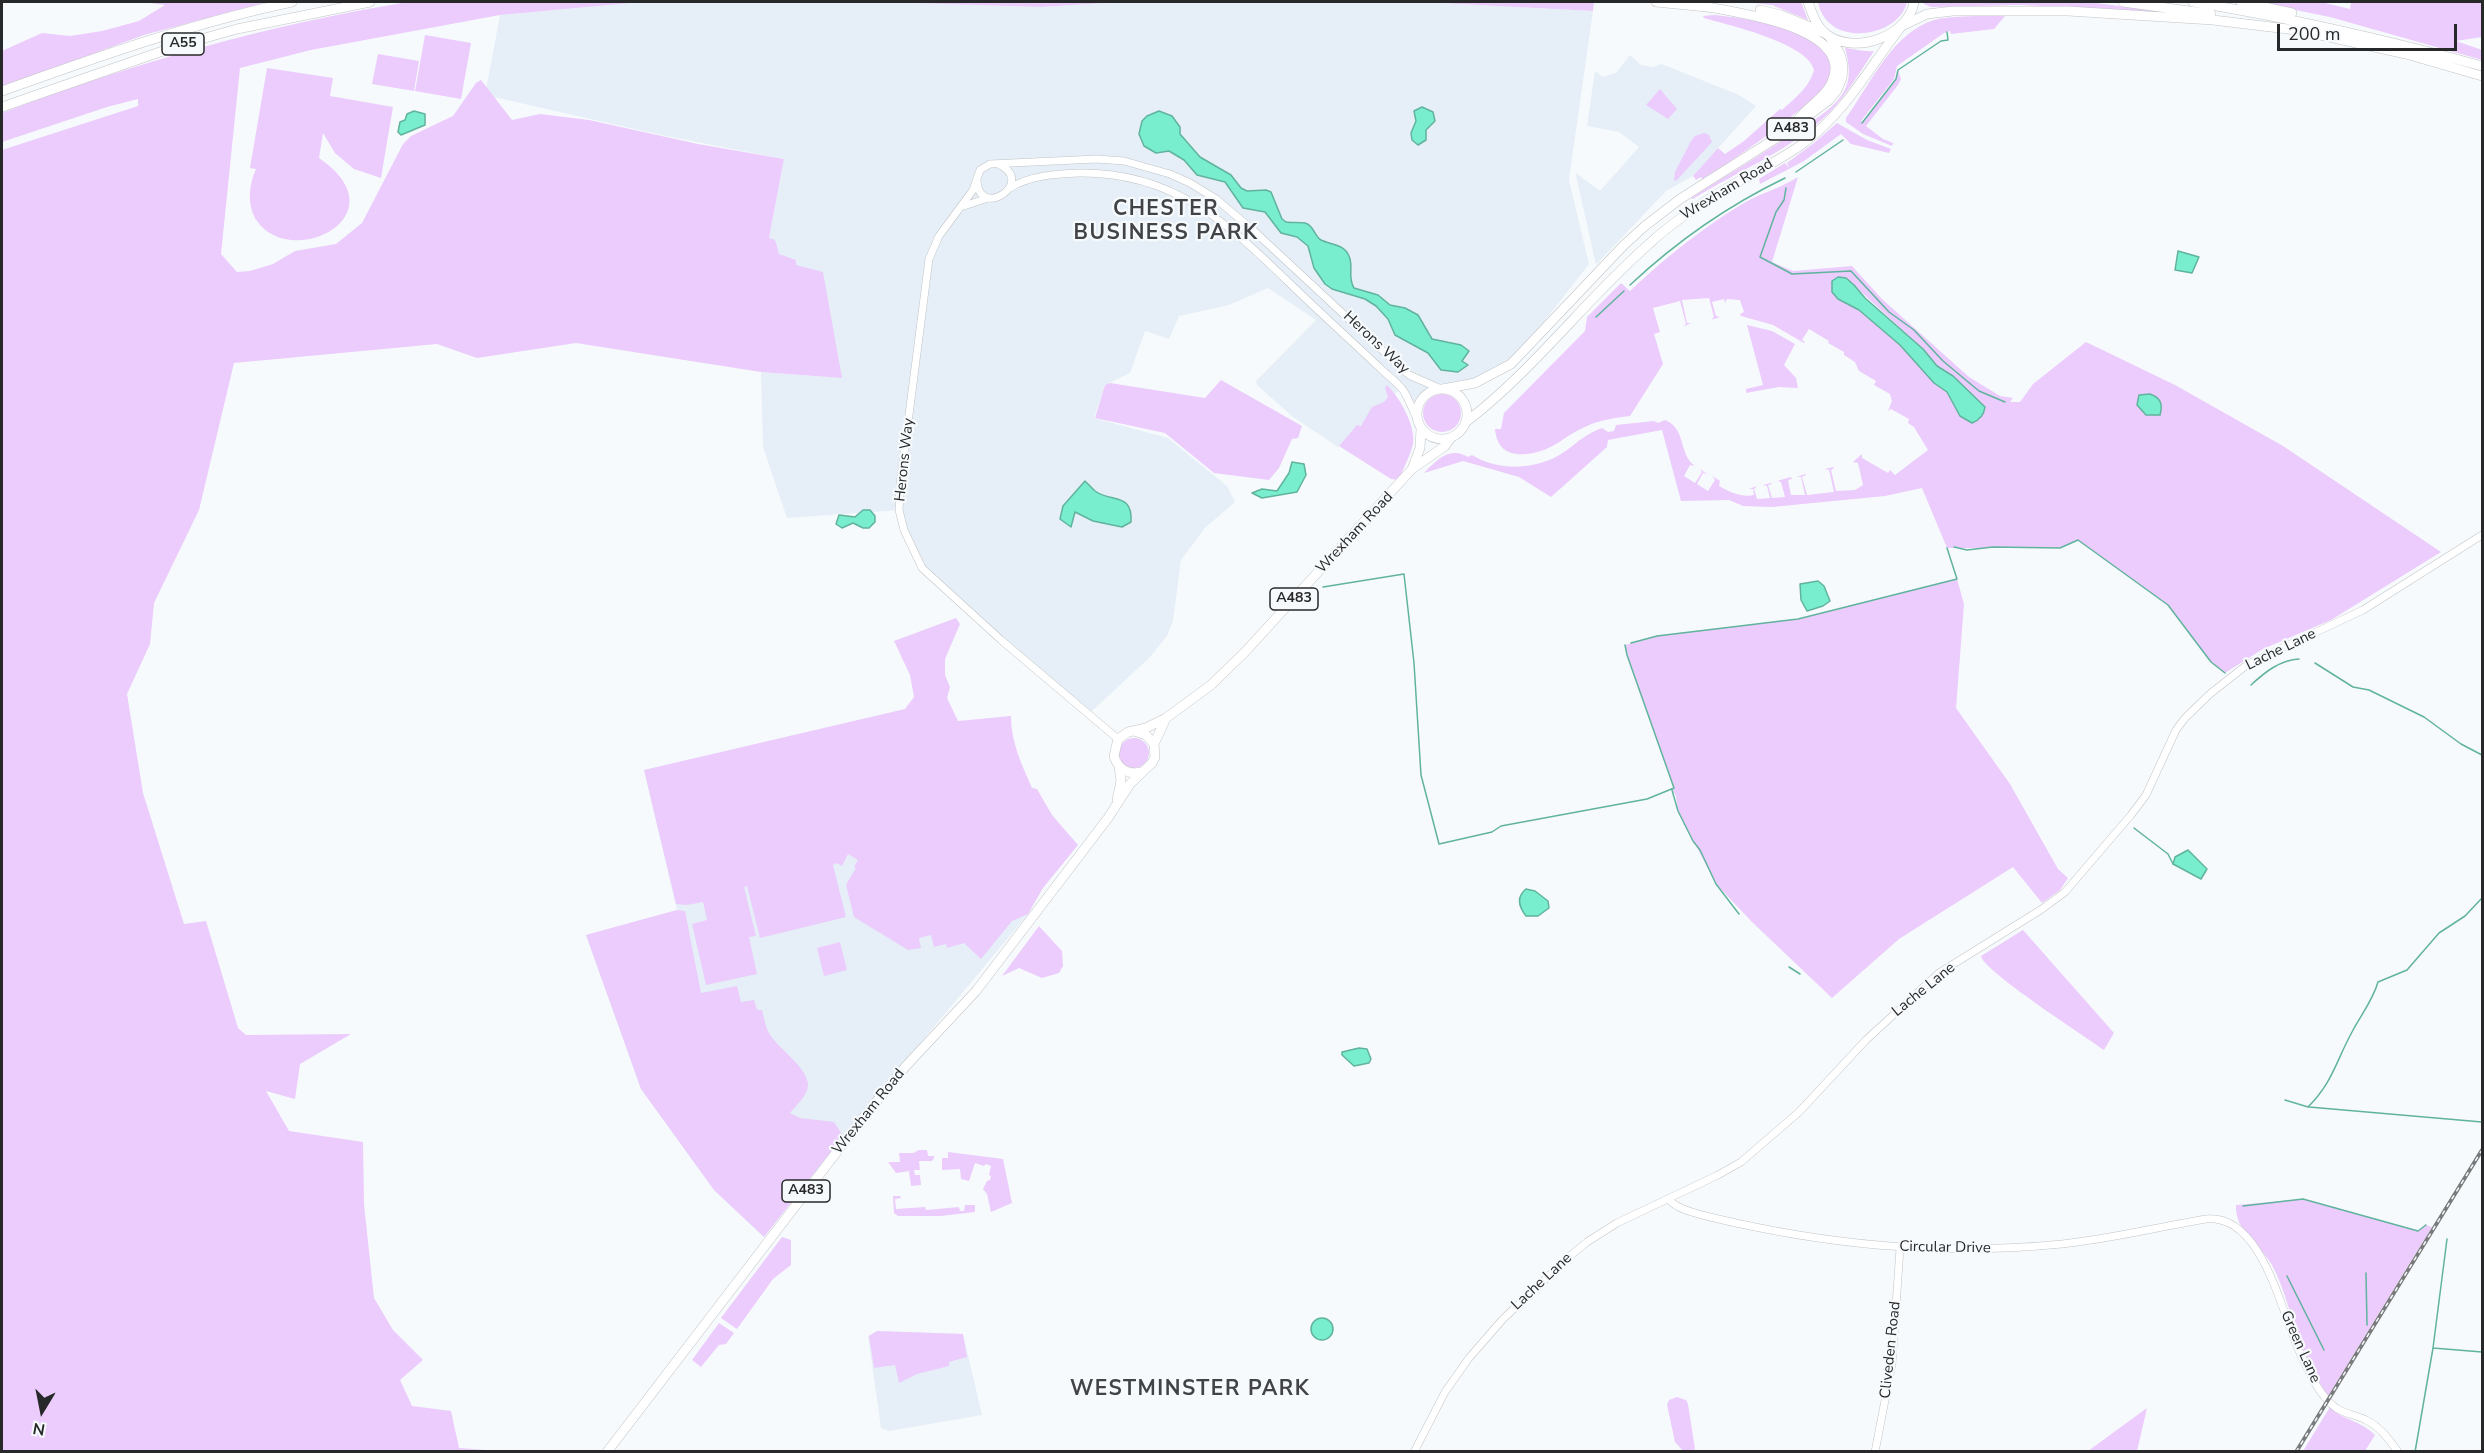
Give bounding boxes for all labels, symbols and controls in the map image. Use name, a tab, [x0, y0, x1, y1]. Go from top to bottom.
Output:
scale bar	[2280, 12, 2460, 50]
text: 200 m	[2288, 22, 2340, 46]
road number: A55	[162, 33, 204, 55]
road number: A483	[1767, 118, 1815, 140]
street label: Wrexham Road	[1677, 155, 1777, 225]
district label: CHESTER BUSINESS PARK	[1074, 197, 1258, 247]
street label: Herons Way	[1339, 308, 1413, 378]
street label: Herons Way	[892, 417, 918, 503]
street label: Wrexham Road	[1313, 489, 1397, 577]
road number: A483	[1270, 588, 1318, 610]
street label: Lache Lane	[2243, 625, 2319, 675]
street label: Lache Lane	[1889, 959, 1959, 1021]
street label: Wrexham Road	[829, 1066, 909, 1158]
road number: A483	[782, 1180, 830, 1202]
street label: Circular Drive	[1899, 1238, 1991, 1258]
street label: Lache Lane	[1508, 1250, 1576, 1314]
street label: Cliveden Road	[1877, 1301, 1905, 1399]
street label: Green Lane	[2276, 1308, 2324, 1386]
district label: WESTMINSTER PARK	[1070, 1377, 1310, 1403]
north arrow	[12, 1381, 72, 1441]
text: N	[31, 1417, 47, 1441]

